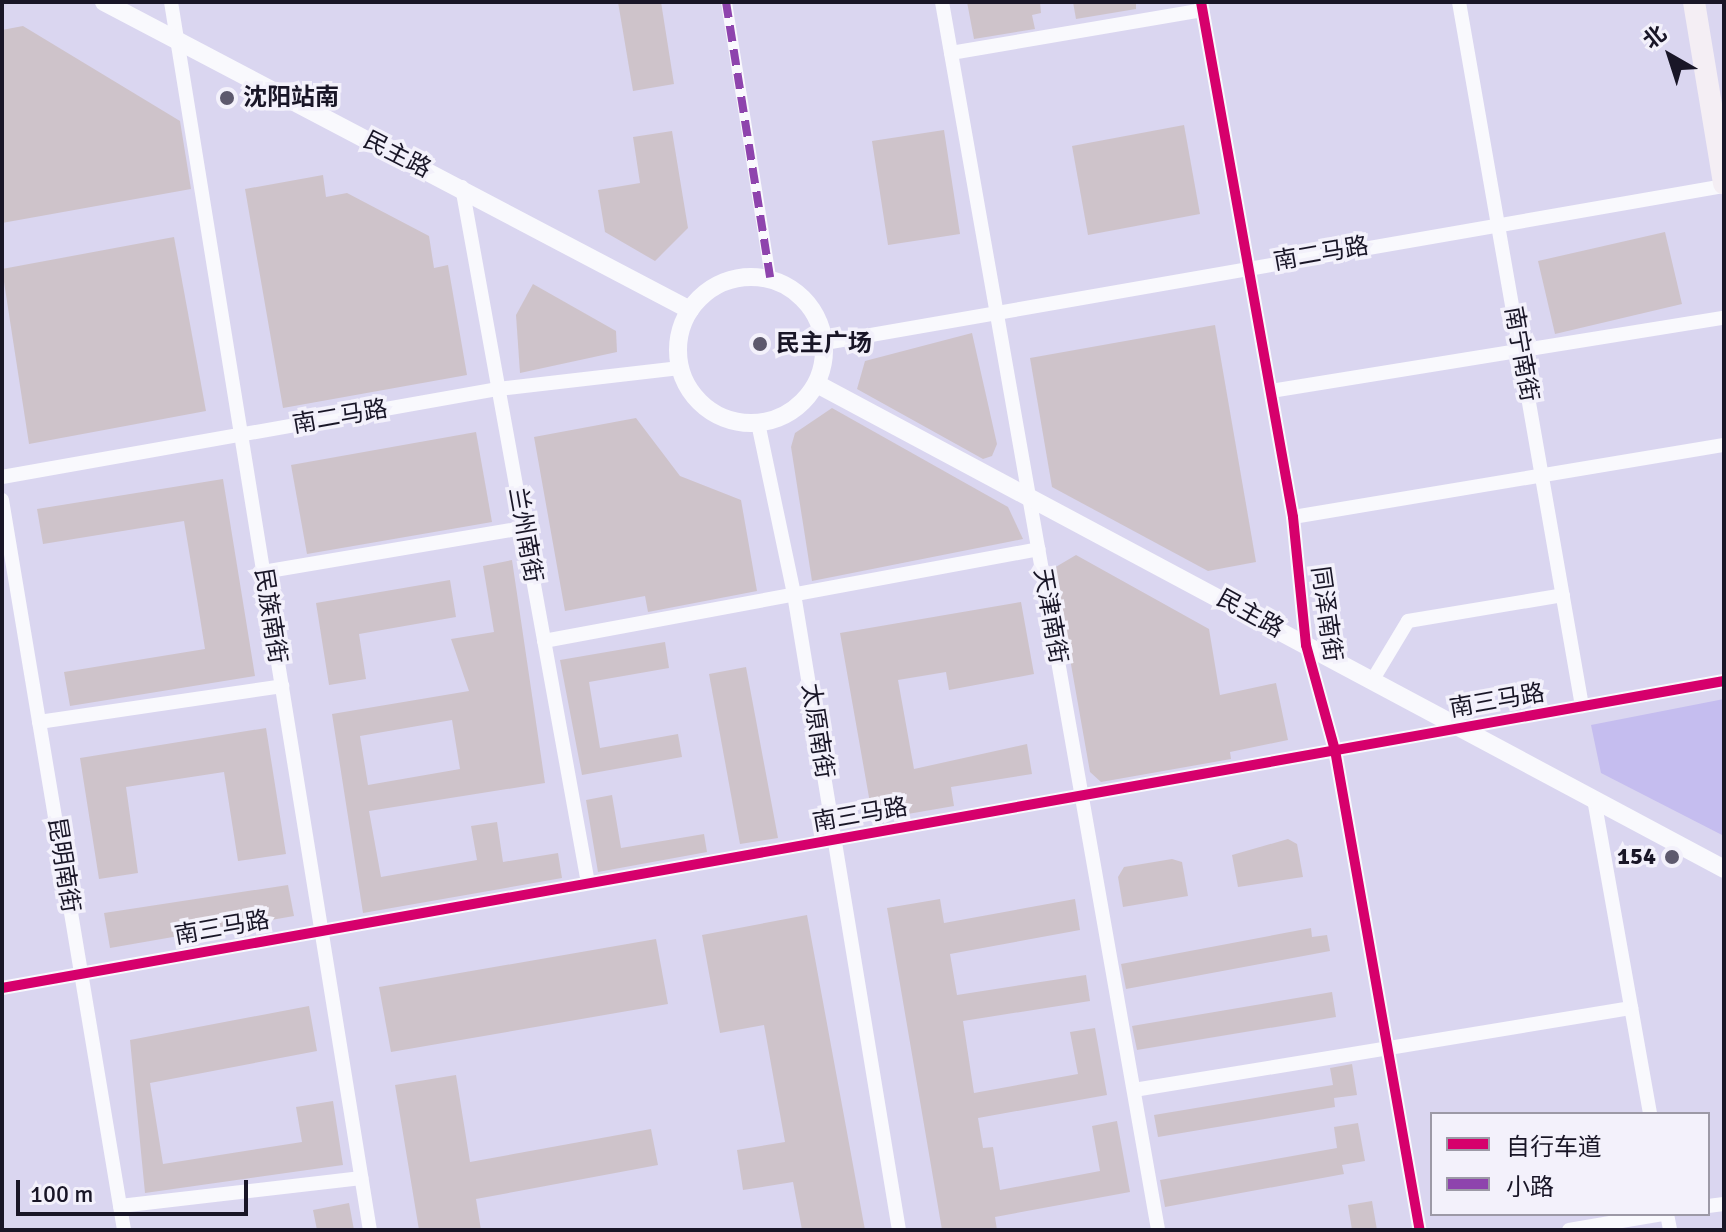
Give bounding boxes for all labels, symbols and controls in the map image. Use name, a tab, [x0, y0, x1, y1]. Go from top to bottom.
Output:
north arrow	[1630, 16, 1710, 96]
text: 北	[1638, 20, 1672, 54]
place label: 沈阳站南	[243, 84, 339, 112]
marker: 沈阳站南	[218, 89, 236, 107]
street label: 民主路	[358, 126, 436, 184]
street label: 南二马路	[1271, 231, 1371, 277]
street label: 南宁南街	[1498, 304, 1544, 404]
place label: 民主广场	[776, 330, 872, 358]
marker: 民主广场	[751, 335, 769, 353]
street label: 南二马路	[290, 394, 390, 440]
street label: 兰州南街	[502, 485, 548, 585]
street label: 同泽南街	[1305, 564, 1347, 664]
street label: 民族南街	[248, 566, 292, 666]
street label: 天津南街	[1027, 566, 1073, 666]
street label: 民主路	[1212, 584, 1288, 644]
street label: 南三马路	[1447, 678, 1547, 724]
street label: 太原南街	[795, 681, 839, 781]
street label: 南三马路	[810, 792, 910, 838]
street label: 昆明南街	[41, 815, 85, 915]
place label: 154	[1617, 843, 1656, 871]
marker: 154	[1663, 848, 1681, 866]
street label: 南三马路	[172, 905, 272, 951]
legend	[1430, 1112, 1710, 1216]
text: 自行车道	[1506, 1132, 1602, 1162]
scale bar	[20, 1164, 252, 1214]
text: 小路	[1506, 1172, 1554, 1202]
text: 100 m	[30, 1179, 93, 1209]

